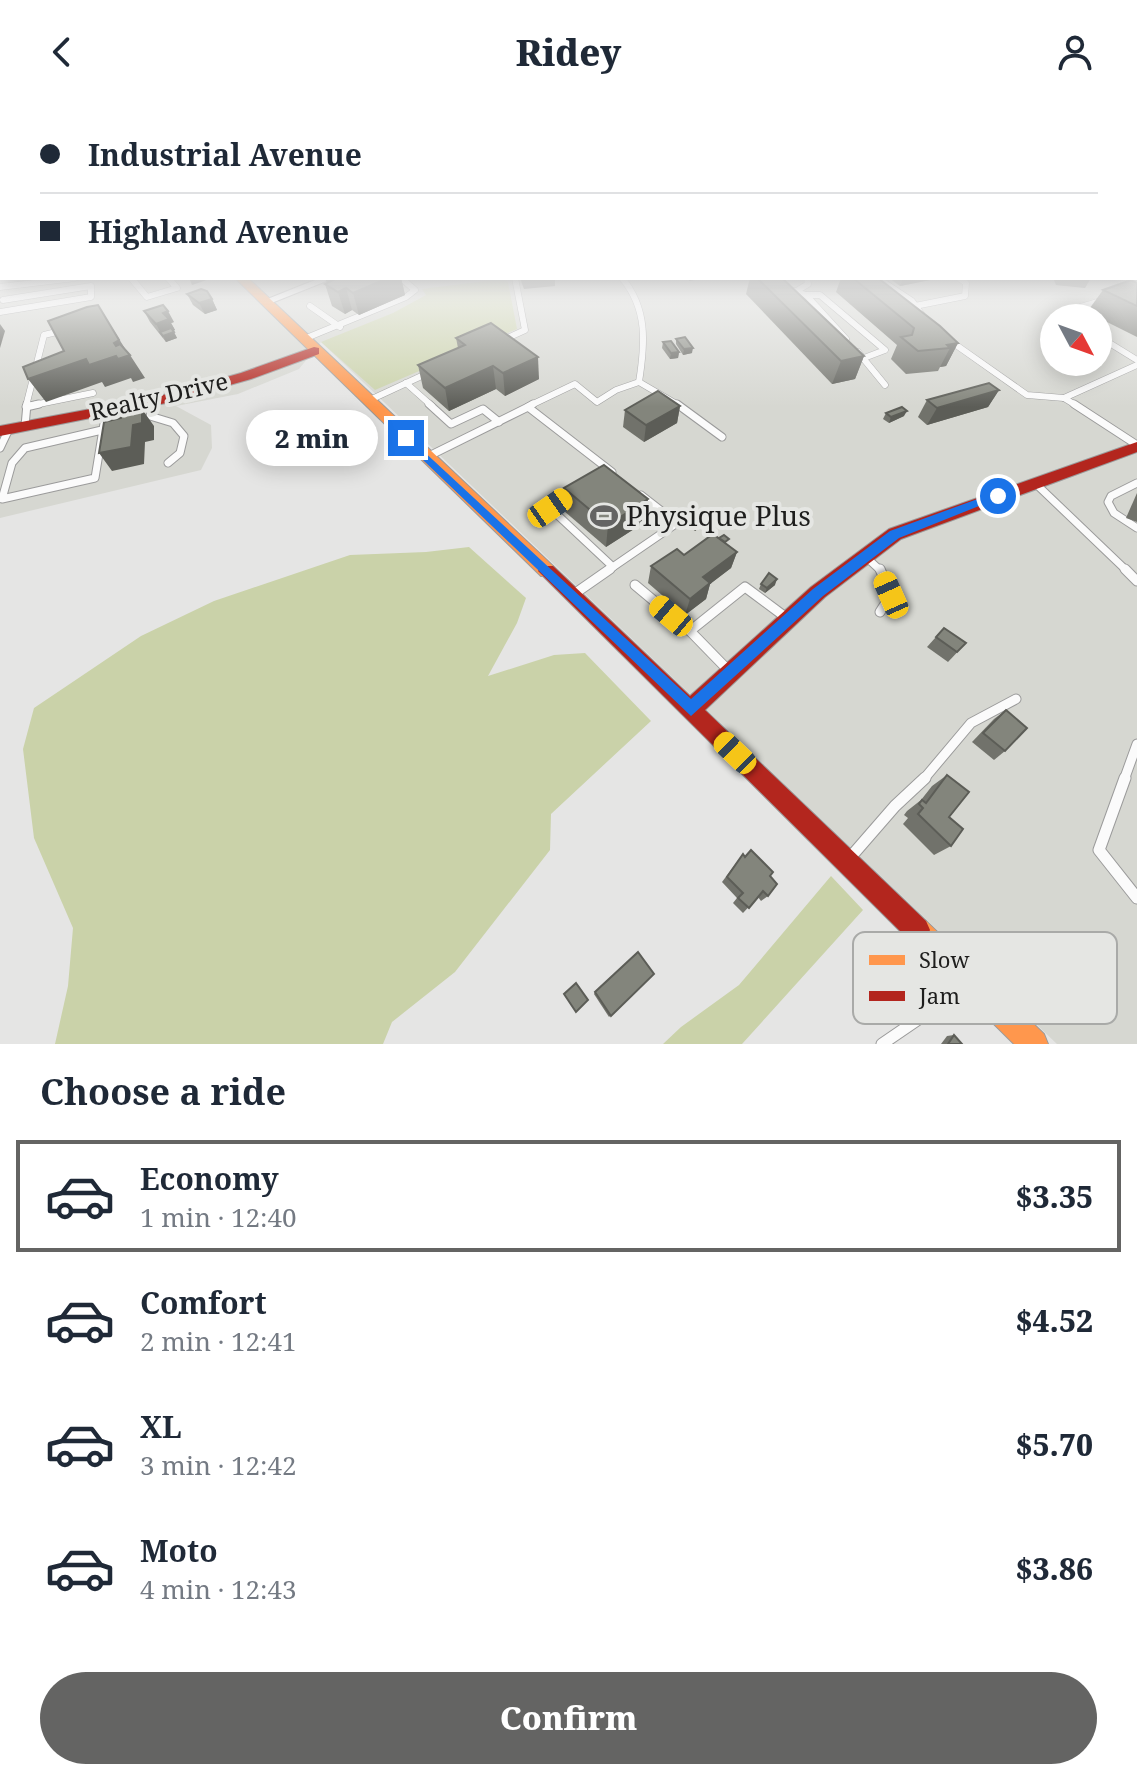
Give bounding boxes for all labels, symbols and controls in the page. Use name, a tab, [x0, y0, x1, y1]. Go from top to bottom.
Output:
text: Ridey	[516, 28, 621, 77]
icon: back	[40, 30, 84, 74]
icon: person	[1053, 30, 1097, 74]
text: Industrial Avenue	[88, 134, 362, 175]
text: Highland Avenue	[88, 211, 349, 252]
north arrow	[1040, 304, 1112, 376]
map controls	[1040, 304, 1112, 376]
street label: Realty Drive	[86, 364, 231, 427]
callout: 2 min	[246, 410, 378, 466]
text: 2 min	[275, 420, 349, 456]
route end	[388, 420, 424, 456]
route start	[980, 478, 1016, 514]
car	[523, 484, 577, 532]
place label: Physique Plus	[626, 496, 811, 534]
sports icon: Physique Plus	[589, 501, 619, 531]
car	[870, 568, 912, 622]
car	[645, 591, 697, 641]
car	[709, 728, 761, 778]
legend	[853, 932, 1117, 1024]
text: Slow	[919, 944, 969, 974]
text: Jam	[918, 980, 960, 1010]
text: Choose a ride	[40, 1067, 286, 1116]
text: Economy	[140, 1158, 279, 1199]
icon: car	[44, 1160, 116, 1232]
text: $3.35	[1016, 1176, 1093, 1217]
text: 1 min · 12:40	[140, 1199, 297, 1235]
text: Comfort	[140, 1282, 267, 1323]
icon: car	[44, 1284, 116, 1356]
text: $4.52	[1016, 1300, 1093, 1341]
text: 2 min · 12:41	[140, 1323, 297, 1359]
text: XL	[140, 1406, 182, 1447]
icon: car	[44, 1408, 116, 1480]
text: $5.70	[1016, 1424, 1093, 1465]
text: 3 min · 12:42	[140, 1447, 297, 1483]
text: Moto	[140, 1530, 218, 1571]
icon: car	[44, 1532, 116, 1604]
text: $3.86	[1016, 1548, 1093, 1589]
text: 4 min · 12:43	[140, 1571, 297, 1607]
button: Confirm	[40, 1672, 1097, 1764]

